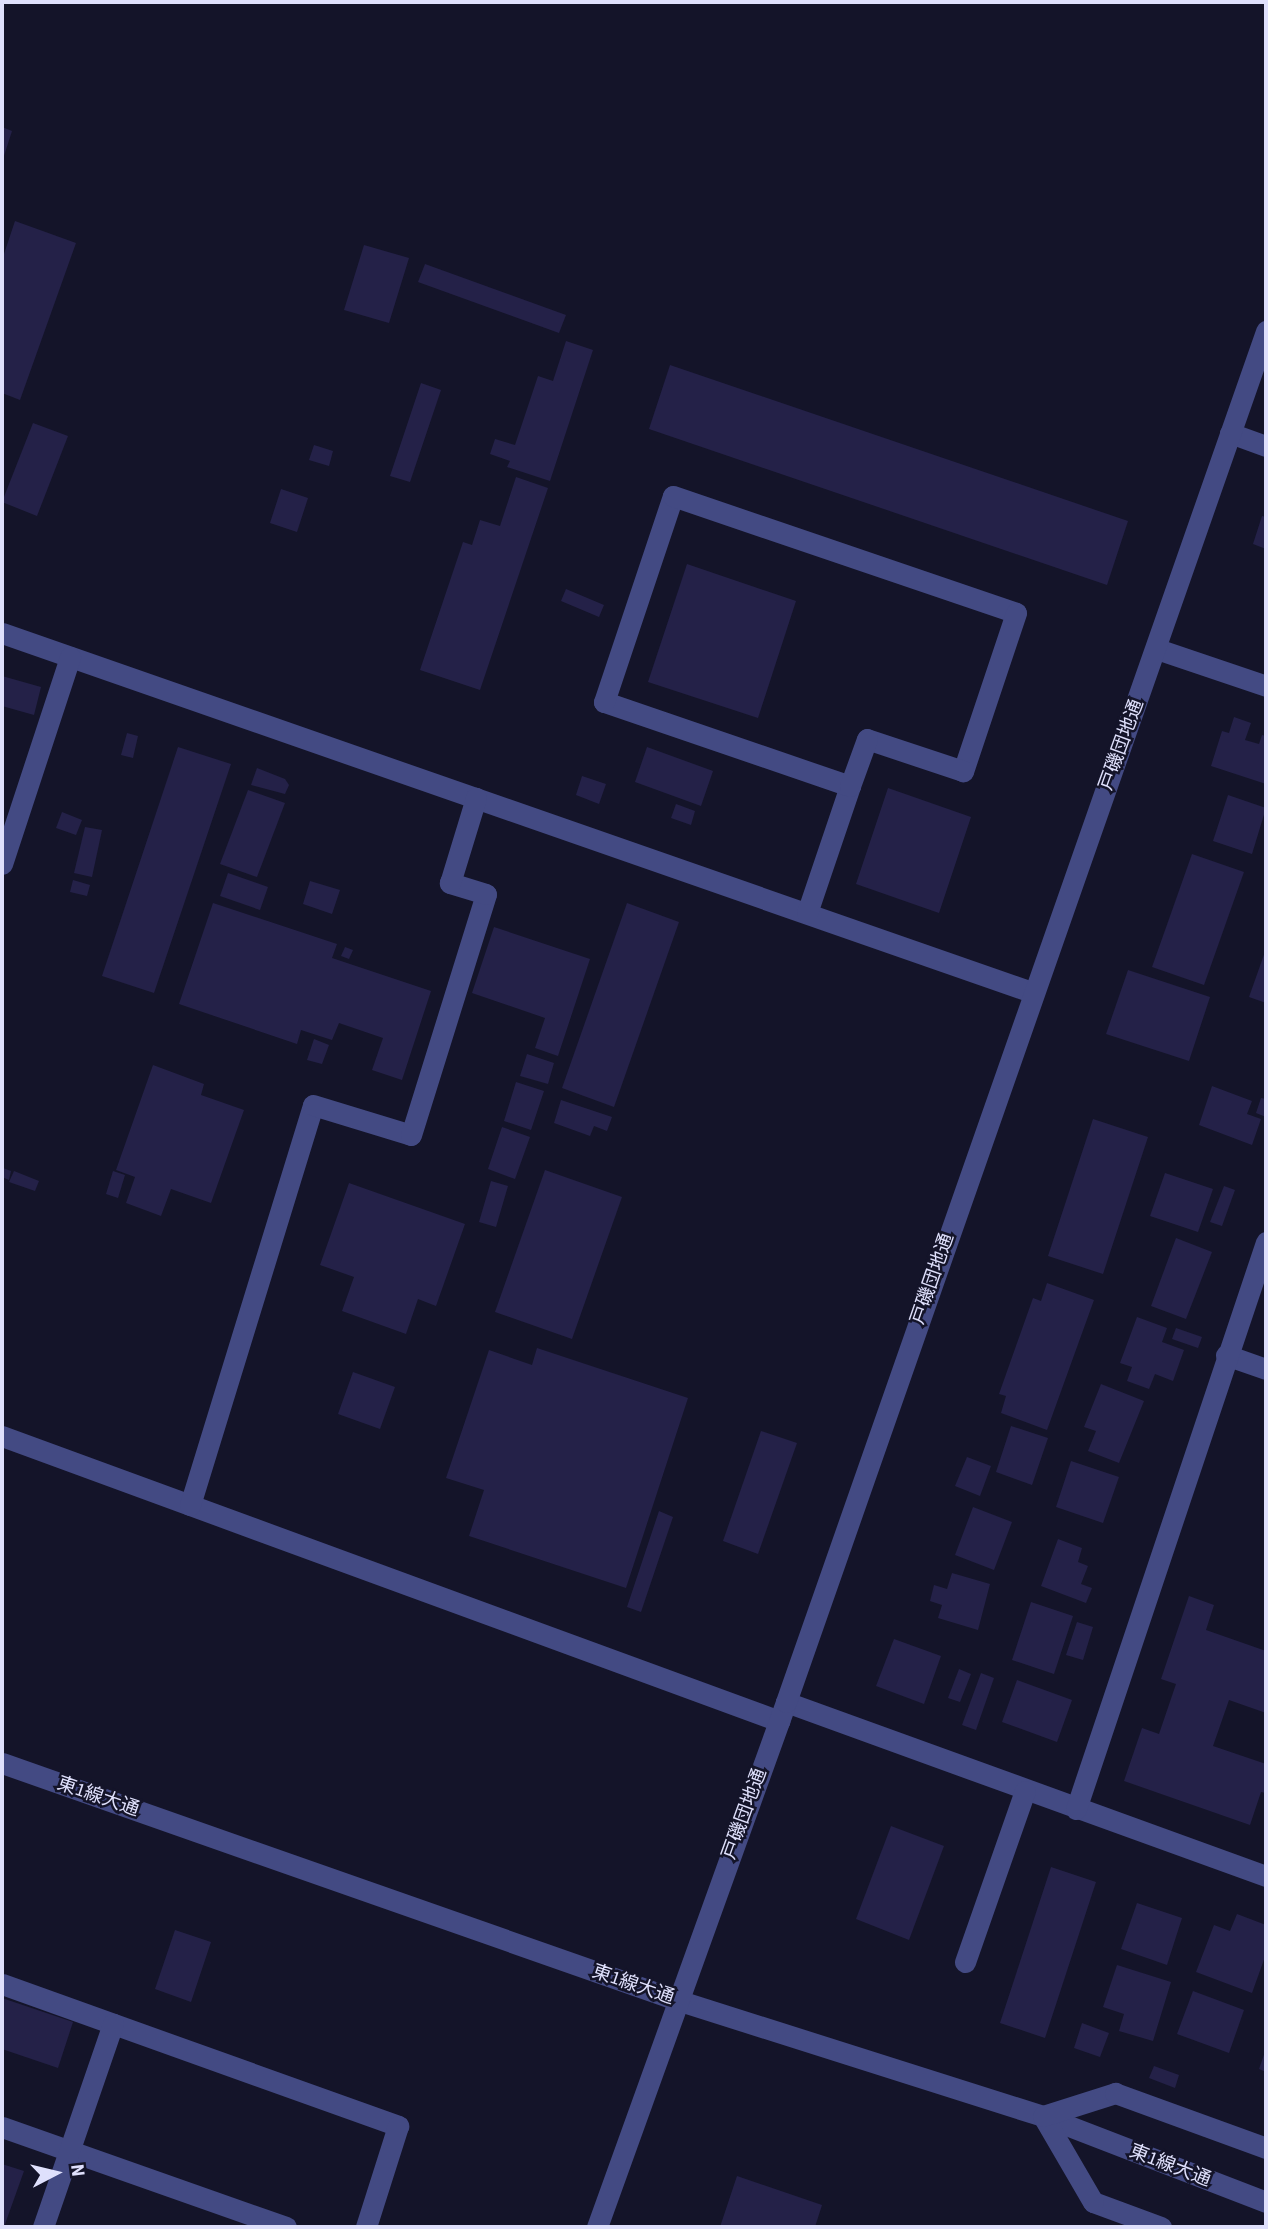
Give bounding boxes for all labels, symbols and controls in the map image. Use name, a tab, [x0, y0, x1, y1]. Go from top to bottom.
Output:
street label: 戸磯団地通	[1095, 696, 1149, 794]
street label: 戸磯団地通	[907, 1230, 959, 1328]
street label: 戸磯団地通	[718, 1765, 772, 1863]
street label: 東1線大通	[54, 1772, 142, 1822]
street label: 東1線大通	[589, 1960, 677, 2010]
north arrow	[21, 2138, 91, 2208]
street label: 東1線大通	[1126, 2140, 1214, 2192]
text: N	[63, 2162, 92, 2178]

